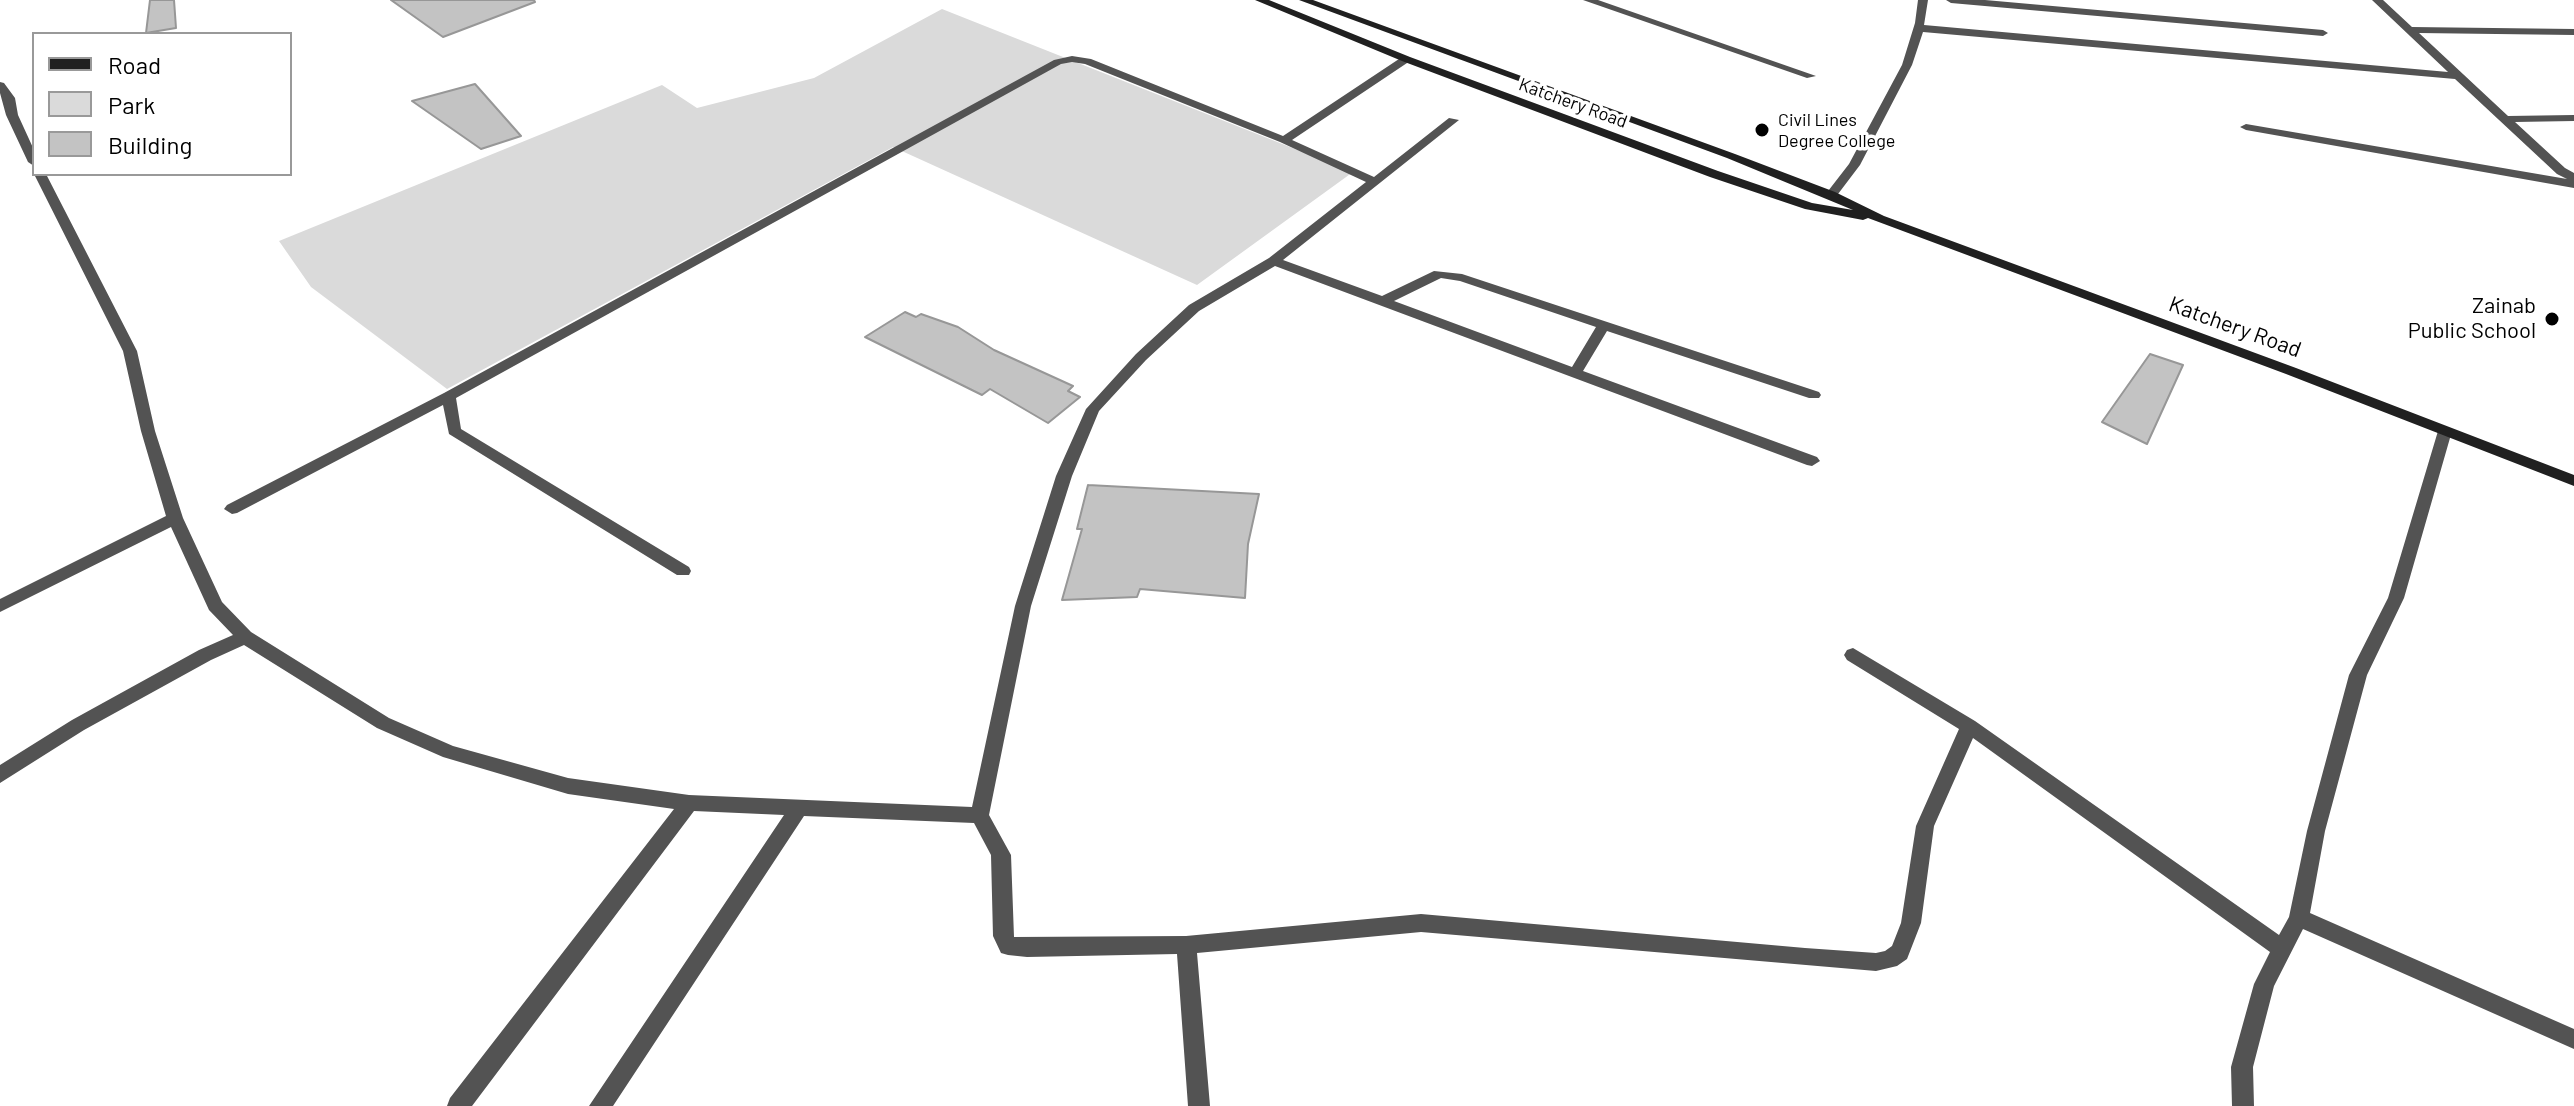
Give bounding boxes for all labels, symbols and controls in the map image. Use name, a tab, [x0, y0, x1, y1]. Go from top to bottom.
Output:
legend	[32, 32, 292, 176]
text: Road	[108, 50, 161, 79]
street label: Katchery Road	[1516, 73, 1630, 133]
text: Park	[108, 90, 155, 119]
place label: Civil Lines Degree College	[1778, 109, 1895, 152]
marker: Civil Lines Degree College	[1753, 121, 1771, 139]
text: Building	[108, 130, 192, 159]
street label: Katchery Road	[2165, 291, 2305, 363]
place label: Zainab Public School	[2408, 293, 2536, 344]
marker: Zainab Public School	[2543, 310, 2561, 328]

